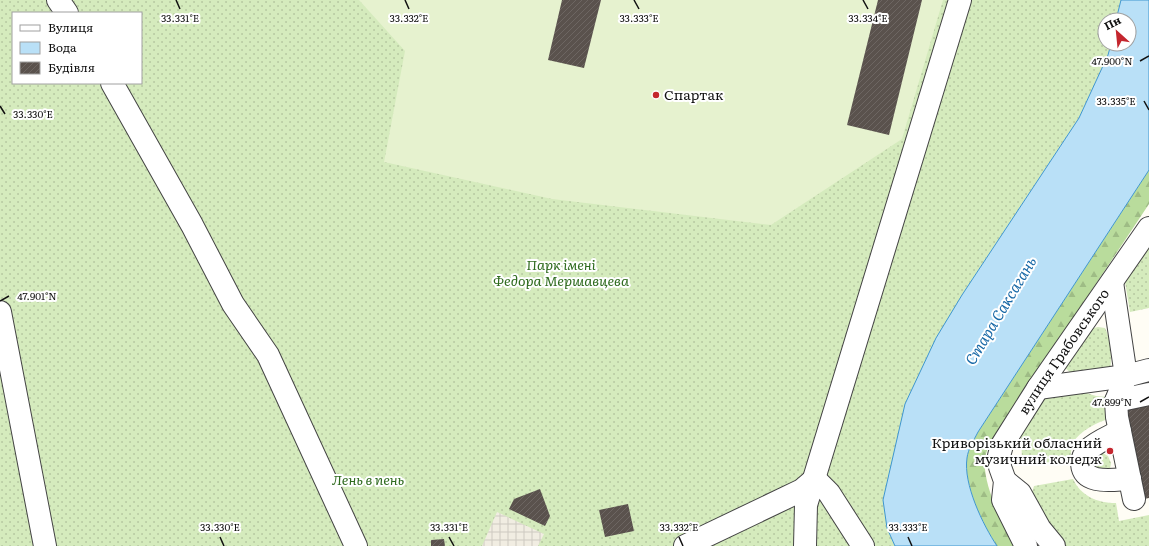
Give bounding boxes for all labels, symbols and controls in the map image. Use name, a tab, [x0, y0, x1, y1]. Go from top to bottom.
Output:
text: 33.331°E	[161, 10, 199, 25]
text: 33.332°E	[390, 10, 428, 25]
text: 33.333°E	[619, 10, 659, 25]
text: 33.334°E	[848, 10, 888, 25]
text: Пн	[1101, 11, 1123, 33]
legend	[12, 12, 142, 84]
north arrow	[1097, 12, 1137, 52]
text: Вулиця	[48, 18, 93, 36]
text: Вода	[48, 38, 77, 56]
text: 47.900°N	[1092, 53, 1133, 68]
text: Будівля	[48, 58, 95, 76]
place label: Спартак	[664, 84, 724, 104]
marker: Спартак	[651, 90, 661, 100]
text: 33.335°E	[1096, 93, 1136, 108]
text: 33.330°E	[13, 106, 53, 121]
water label: Стара Саксагань	[958, 252, 1041, 369]
park label: Парк імені Федора Мершавцева	[493, 254, 629, 290]
street label: вулиця Грабовського	[1013, 284, 1113, 418]
text: 47.901°N	[17, 288, 57, 303]
text: 47.899°N	[1092, 394, 1132, 409]
place label: Криворізький обласний музичний коледж	[932, 432, 1102, 468]
marker: Криворізький обласний музичний коледж	[1105, 446, 1115, 456]
park label: Лень в пень	[332, 469, 405, 489]
text: 33.330°E	[200, 519, 240, 534]
text: 33.331°E	[430, 519, 468, 534]
text: 33.332°E	[660, 519, 698, 534]
text: 33.333°E	[888, 519, 928, 534]

